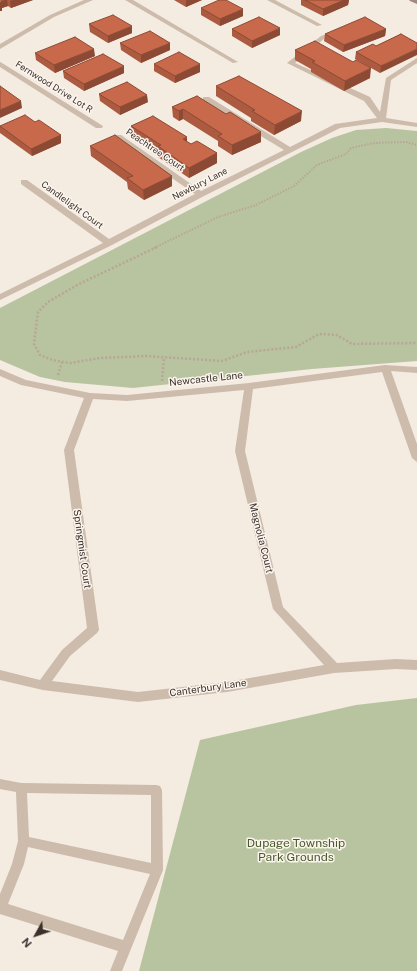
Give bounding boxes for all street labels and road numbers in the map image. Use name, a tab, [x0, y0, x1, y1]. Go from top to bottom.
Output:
street label: Fernwood Drive Lot R	[13, 59, 95, 115]
street label: Peachtree Court	[124, 126, 186, 174]
street label: Newbury Lane	[171, 165, 229, 203]
street label: Candlelight Court	[39, 179, 105, 231]
street label: Newcastle Lane	[169, 369, 243, 389]
street label: Magnolia Court	[247, 502, 275, 574]
street label: Springmist Court	[71, 509, 93, 589]
street label: Canterbury Lane	[169, 677, 247, 699]

